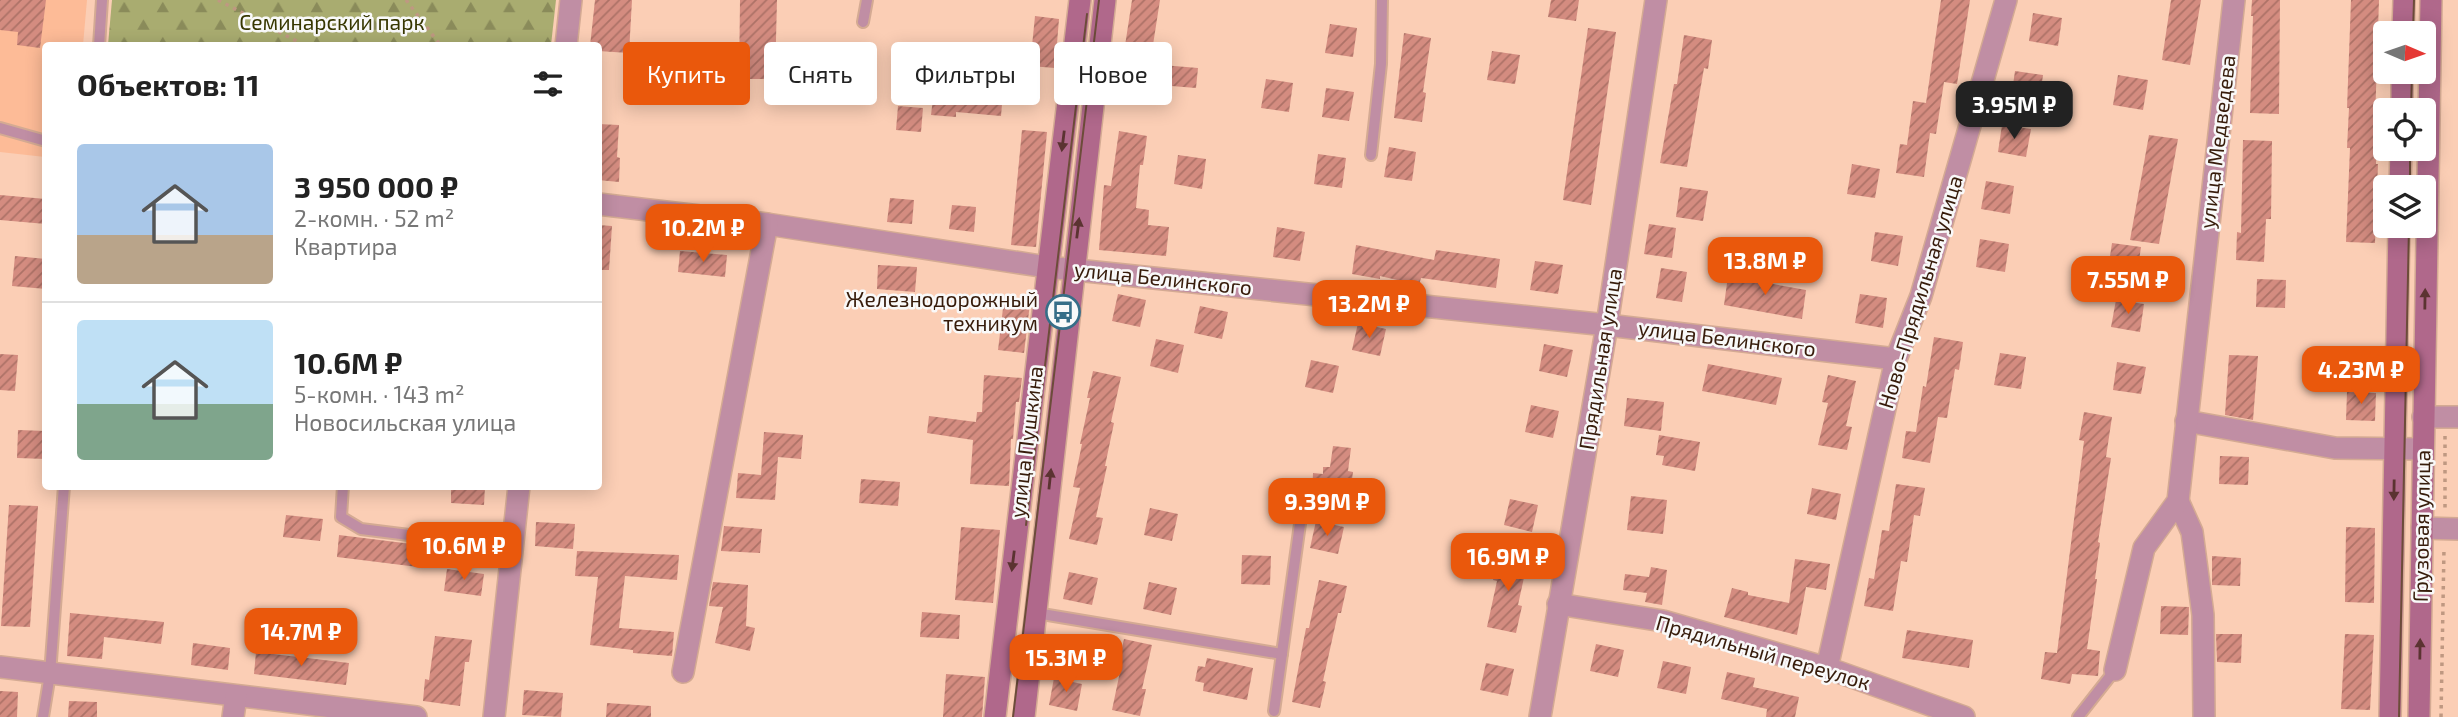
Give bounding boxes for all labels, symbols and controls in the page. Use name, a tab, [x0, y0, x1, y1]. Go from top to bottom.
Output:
park label: Семинарский парк	[239, 9, 425, 34]
north arrow	[2373, 21, 2436, 84]
map controls	[2373, 21, 2436, 238]
chip: Купить	[623, 42, 750, 105]
chip: Снять	[764, 42, 877, 105]
chip: Фильтры	[891, 42, 1040, 105]
chip: Новое	[1054, 42, 1172, 105]
street label: улица Медведева	[2193, 54, 2241, 230]
icon: filters	[529, 65, 567, 103]
text: Объектов: 11	[77, 66, 260, 102]
pin: 3.95M ₽	[1949, 82, 2079, 141]
text: 3.95M ₽	[1972, 90, 2056, 118]
button: locate	[2373, 98, 2436, 161]
one-way arrow	[1057, 130, 1068, 152]
text: 3 950 000 ₽	[294, 168, 458, 204]
icon: home	[133, 172, 217, 256]
street label: Ново-Прядильная улица	[1872, 172, 1968, 412]
button: layers	[2373, 175, 2436, 238]
text: 2-комн. · 52 m²	[294, 204, 454, 232]
pin: 10.2M ₽	[638, 204, 768, 264]
text: 10.2M ₽	[661, 213, 745, 241]
one-way arrow	[1072, 217, 1083, 239]
text: Квартира	[294, 232, 398, 260]
pin: 13.8M ₽	[1700, 238, 1830, 297]
text: 13.8M ₽	[1724, 246, 1806, 274]
street label: улица Белинского	[1073, 256, 1253, 300]
pin: 7.55M ₽	[2063, 256, 2193, 316]
text: 7.55M ₽	[2087, 265, 2169, 293]
street label: Прядильная улица	[1573, 266, 1627, 452]
pin: 13.2M ₽	[1304, 280, 1434, 340]
place label: Железнодорожный техникум	[846, 286, 1038, 336]
one-way arrow	[2419, 288, 2431, 310]
text: 13.2M ₽	[1328, 289, 1410, 317]
bus stop icon: Железнодорожный техникум	[1044, 293, 1082, 331]
street label: улица Белинского	[1637, 314, 1817, 362]
text: 10.6M ₽	[294, 344, 403, 380]
pin: 4.23M ₽	[2296, 346, 2426, 406]
icon: home	[133, 348, 217, 432]
text: 4.23M ₽	[2318, 355, 2404, 383]
street label: улица Пушкина	[1004, 364, 1048, 519]
text: 5-комн. · 143 m²	[294, 380, 464, 408]
text: Новосильская улица	[294, 408, 516, 436]
street label: Грузовая улица	[2407, 450, 2435, 602]
one-way arrow	[1045, 468, 1056, 490]
pin: 9.39M ₽	[1262, 478, 1392, 538]
one-way arrow	[2388, 479, 2399, 501]
text: 9.39M ₽	[1284, 487, 1370, 515]
pin: 10.6M ₽	[399, 522, 529, 582]
text: 10.6M ₽	[422, 531, 506, 559]
pin: 16.9M ₽	[1443, 534, 1573, 593]
text: 16.9M ₽	[1467, 542, 1549, 570]
one-way arrow	[1008, 550, 1019, 572]
pin: 14.7M ₽	[236, 608, 366, 668]
street label: Прядильный переулок	[1653, 609, 1873, 695]
text: 14.7M ₽	[260, 617, 342, 645]
pin: 15.3M ₽	[1001, 634, 1131, 694]
one-way arrow	[2414, 638, 2426, 660]
text: 15.3M ₽	[1026, 643, 1106, 671]

